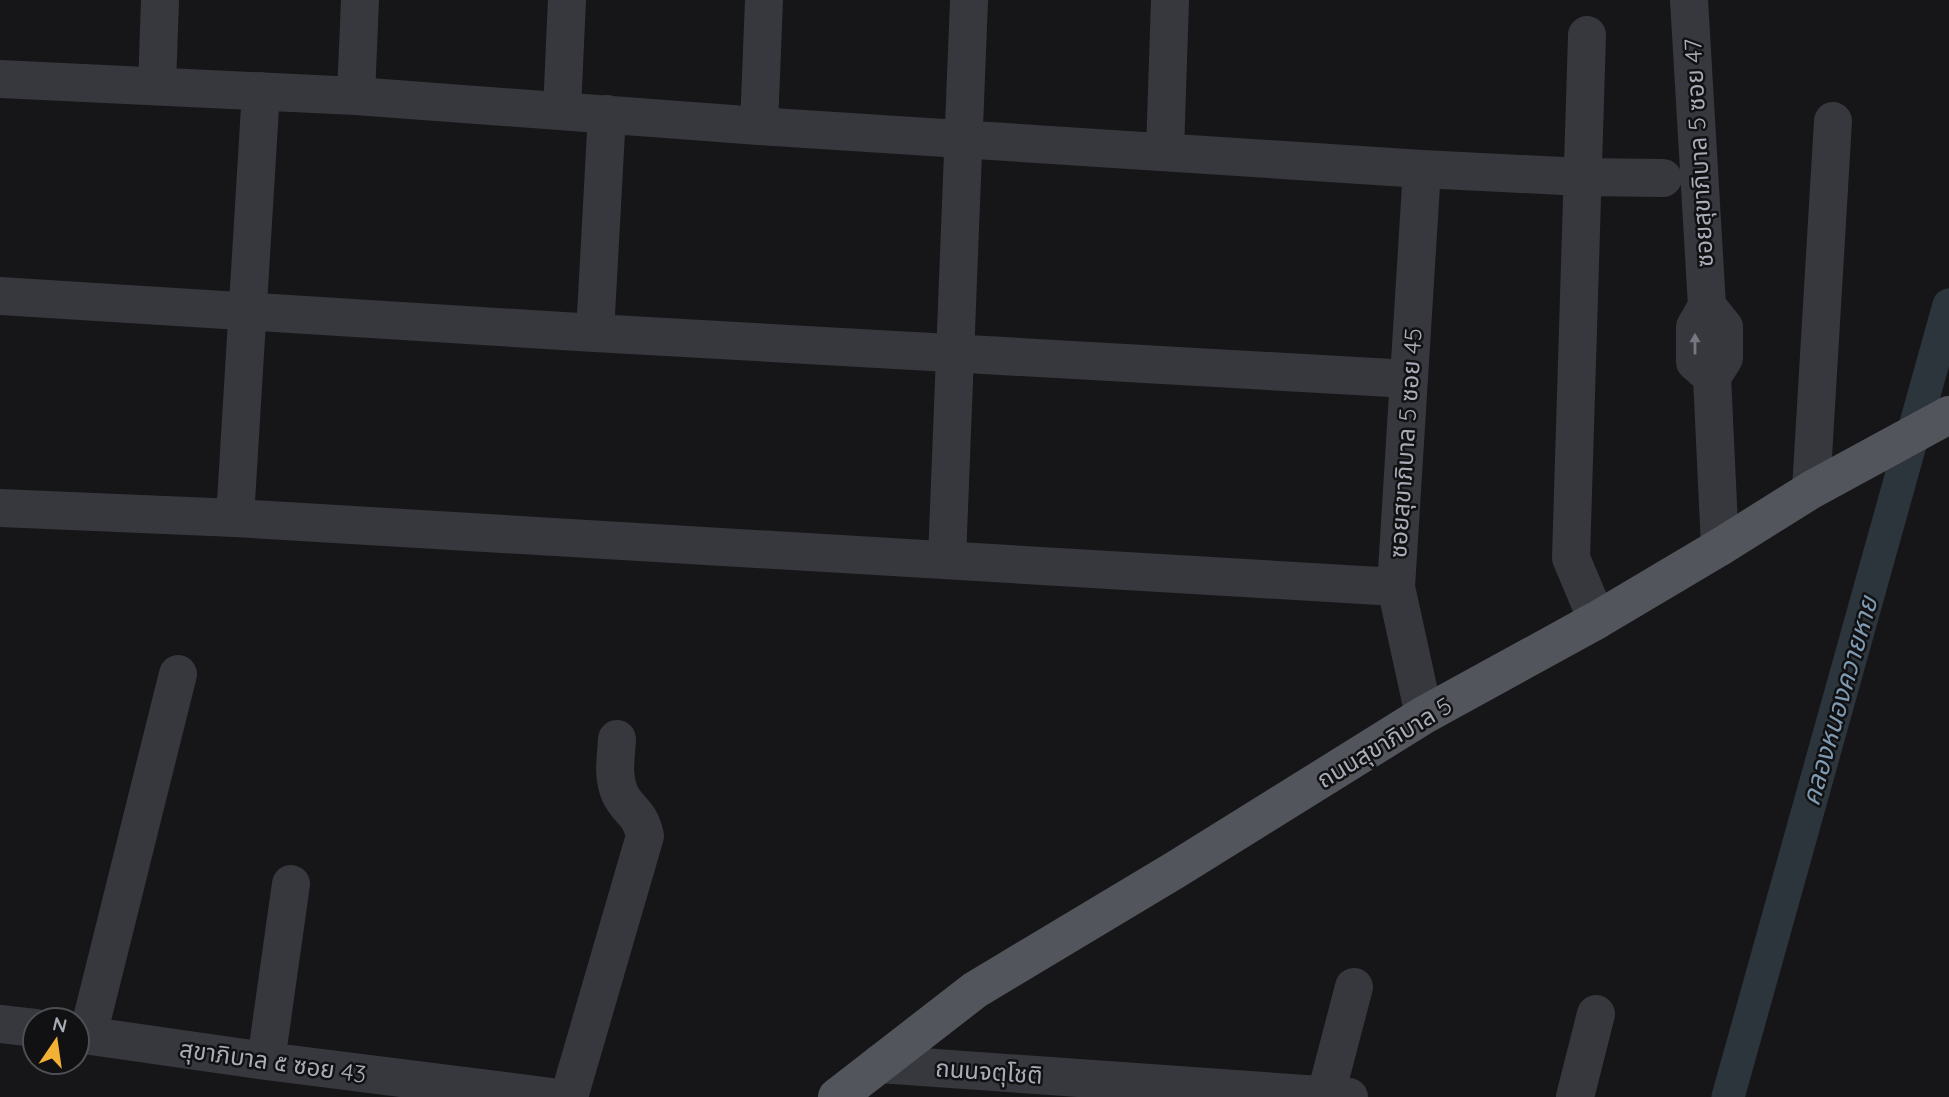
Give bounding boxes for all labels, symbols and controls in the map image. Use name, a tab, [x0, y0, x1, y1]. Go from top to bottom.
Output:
street label: ซอยสุขาภิบาล 5 ซอย 47	[1677, 38, 1720, 268]
street label: ซอยสุขาภิบาล 5 ซอย 45	[1382, 327, 1429, 559]
one-way arrow	[1689, 332, 1701, 354]
water label: คลองหนองควายหาย	[1793, 591, 1885, 809]
street label: ถนนสุขาภิบาล 5	[1311, 690, 1458, 795]
north arrow	[21, 1006, 91, 1076]
text: N	[50, 1011, 69, 1038]
street label: สุขาภิบาล ๕ ซอย 43	[178, 1033, 368, 1090]
street label: ถนนจตุโชติ	[934, 1052, 1044, 1091]

